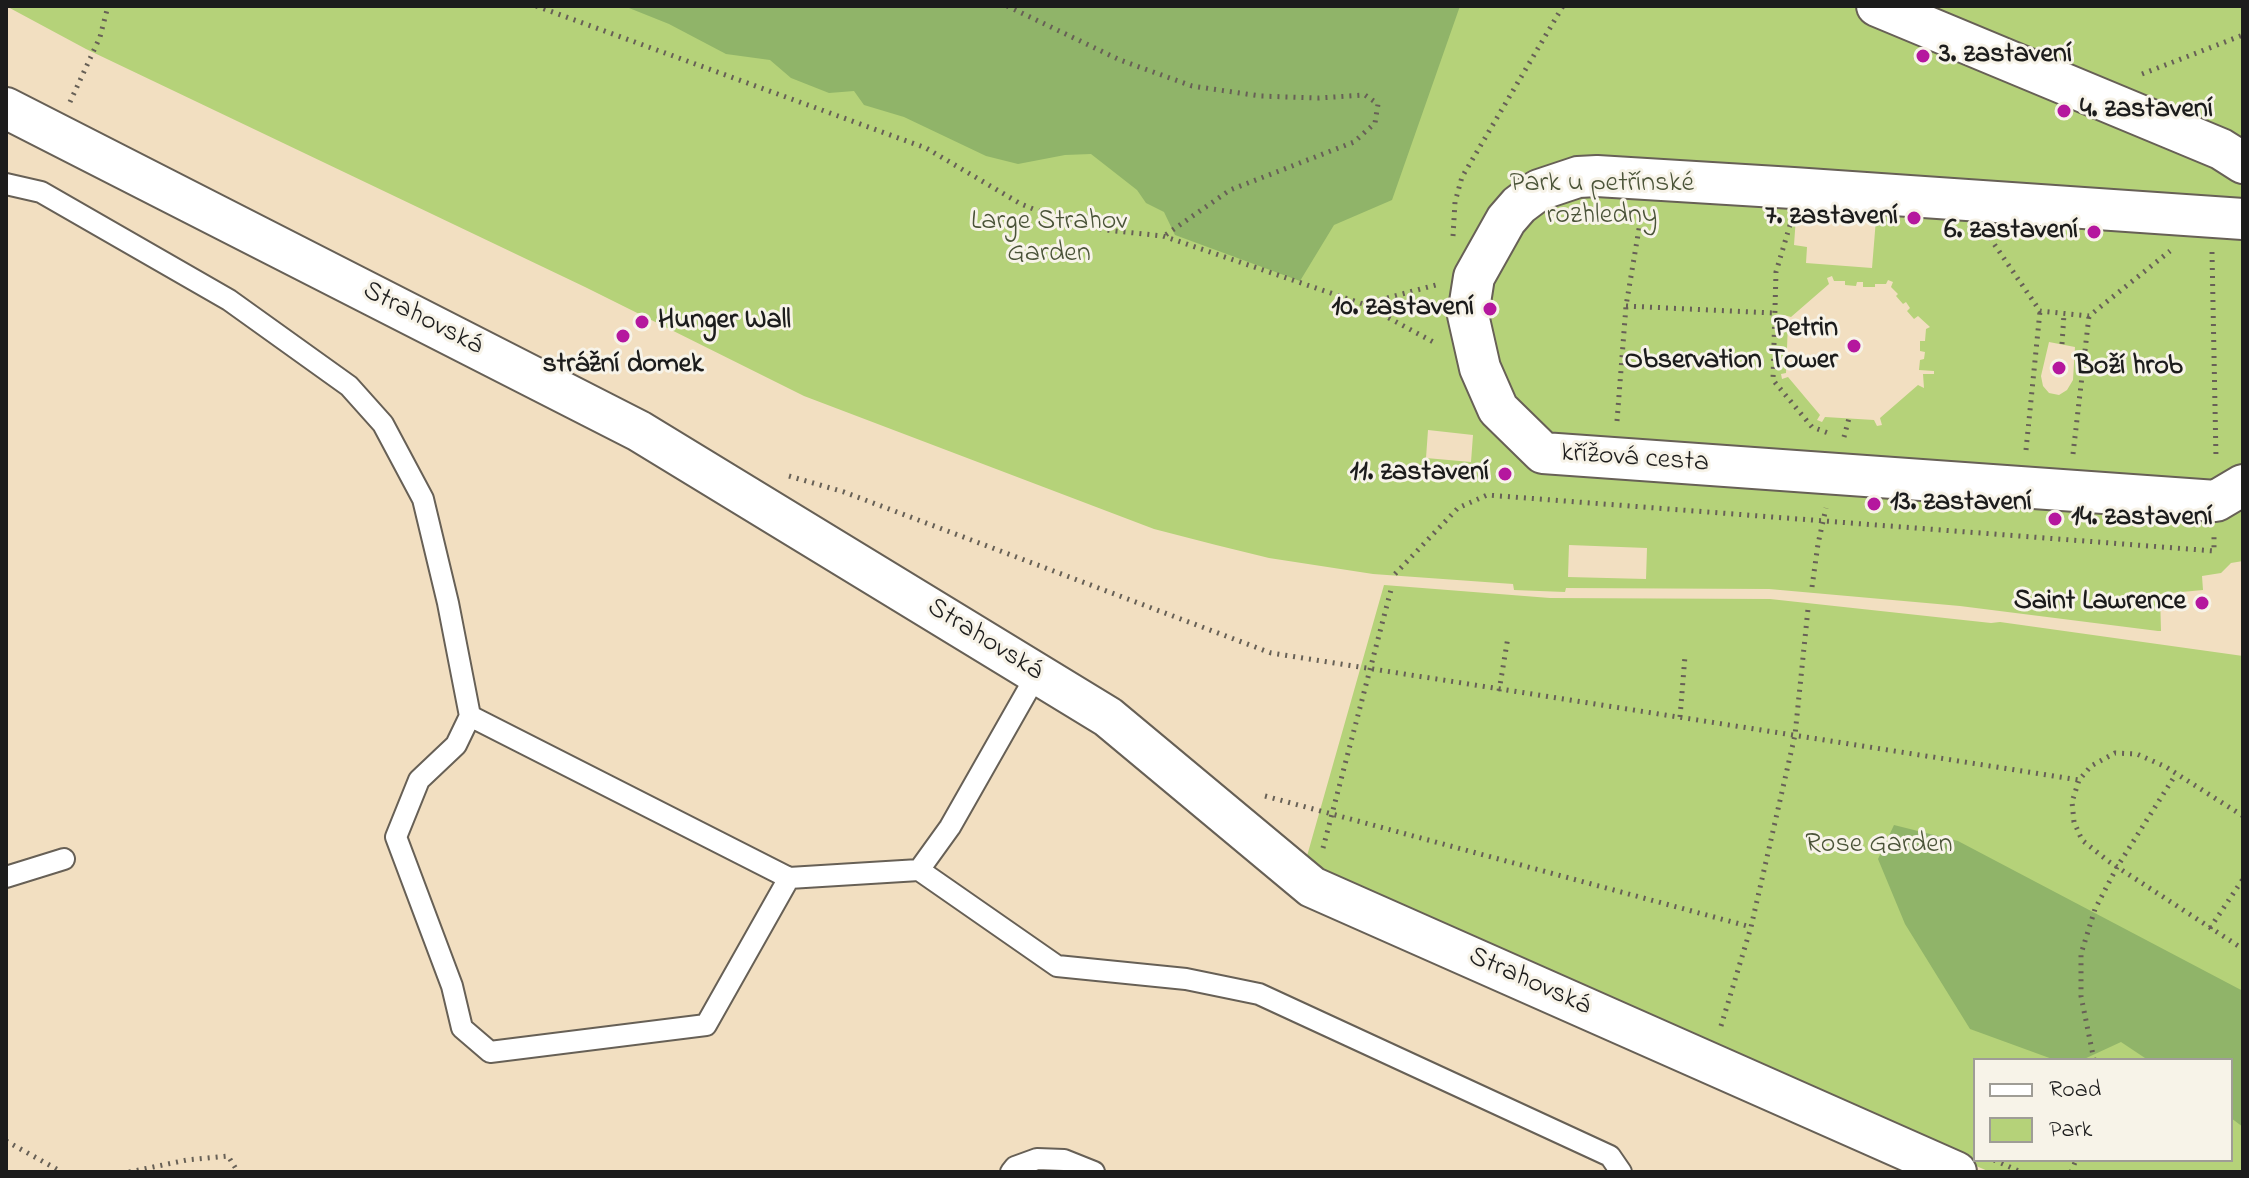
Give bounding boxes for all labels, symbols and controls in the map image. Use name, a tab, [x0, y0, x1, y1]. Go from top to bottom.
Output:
place label: 3. zastavení	[1939, 39, 2072, 73]
marker: 3. zastavení	[1914, 47, 1932, 65]
place label: 4. zastavení	[2080, 94, 2213, 128]
marker: 4. zastavení	[2055, 102, 2073, 120]
park label: Park u petřínské rozhledny	[1510, 168, 1694, 234]
place label: 7. zastavení	[1765, 201, 1898, 235]
park label: Large Strahov Garden	[971, 206, 1127, 272]
marker: 7. zastavení	[1905, 209, 1923, 227]
place label: 6. zastavení	[1944, 215, 2078, 249]
marker: 6. zastavení	[2085, 223, 2103, 241]
street label: Strahovská	[356, 275, 488, 365]
place label: 10. zastavení	[1332, 292, 1474, 326]
marker: 10. zastavení	[1481, 300, 1499, 318]
place label: Hunger Wall	[658, 305, 791, 339]
marker: Hunger Wall	[633, 313, 651, 331]
place label: Petrin Observation Tower	[1625, 313, 1838, 379]
marker: strážní domek	[614, 327, 632, 345]
marker: Petrin Observation Tower	[1845, 337, 1863, 355]
place label: strážní domek	[543, 349, 703, 383]
place label: Boží hrob	[2075, 351, 2183, 385]
marker: Boží hrob	[2050, 359, 2068, 377]
street label: křížová cesta	[1560, 438, 1710, 482]
place label: 11. zastavení	[1350, 457, 1489, 491]
marker: 11. zastavení	[1496, 465, 1514, 483]
place label: 13. zastavení	[1890, 487, 2032, 521]
marker: 13. zastavení	[1865, 495, 1883, 513]
place label: 14. zastavení	[2071, 502, 2213, 536]
marker: 14. zastavení	[2046, 510, 2064, 528]
place label: Saint Lawrence	[2014, 586, 2186, 620]
street label: Strahovská	[920, 592, 1048, 690]
marker: Saint Lawrence	[2193, 594, 2211, 612]
park label: Rose Garden	[1805, 829, 1953, 863]
street label: Strahovská	[1463, 941, 1595, 1025]
legend	[1973, 1058, 2233, 1162]
text: Road	[2049, 1073, 2101, 1108]
text: Park	[2049, 1113, 2092, 1148]

